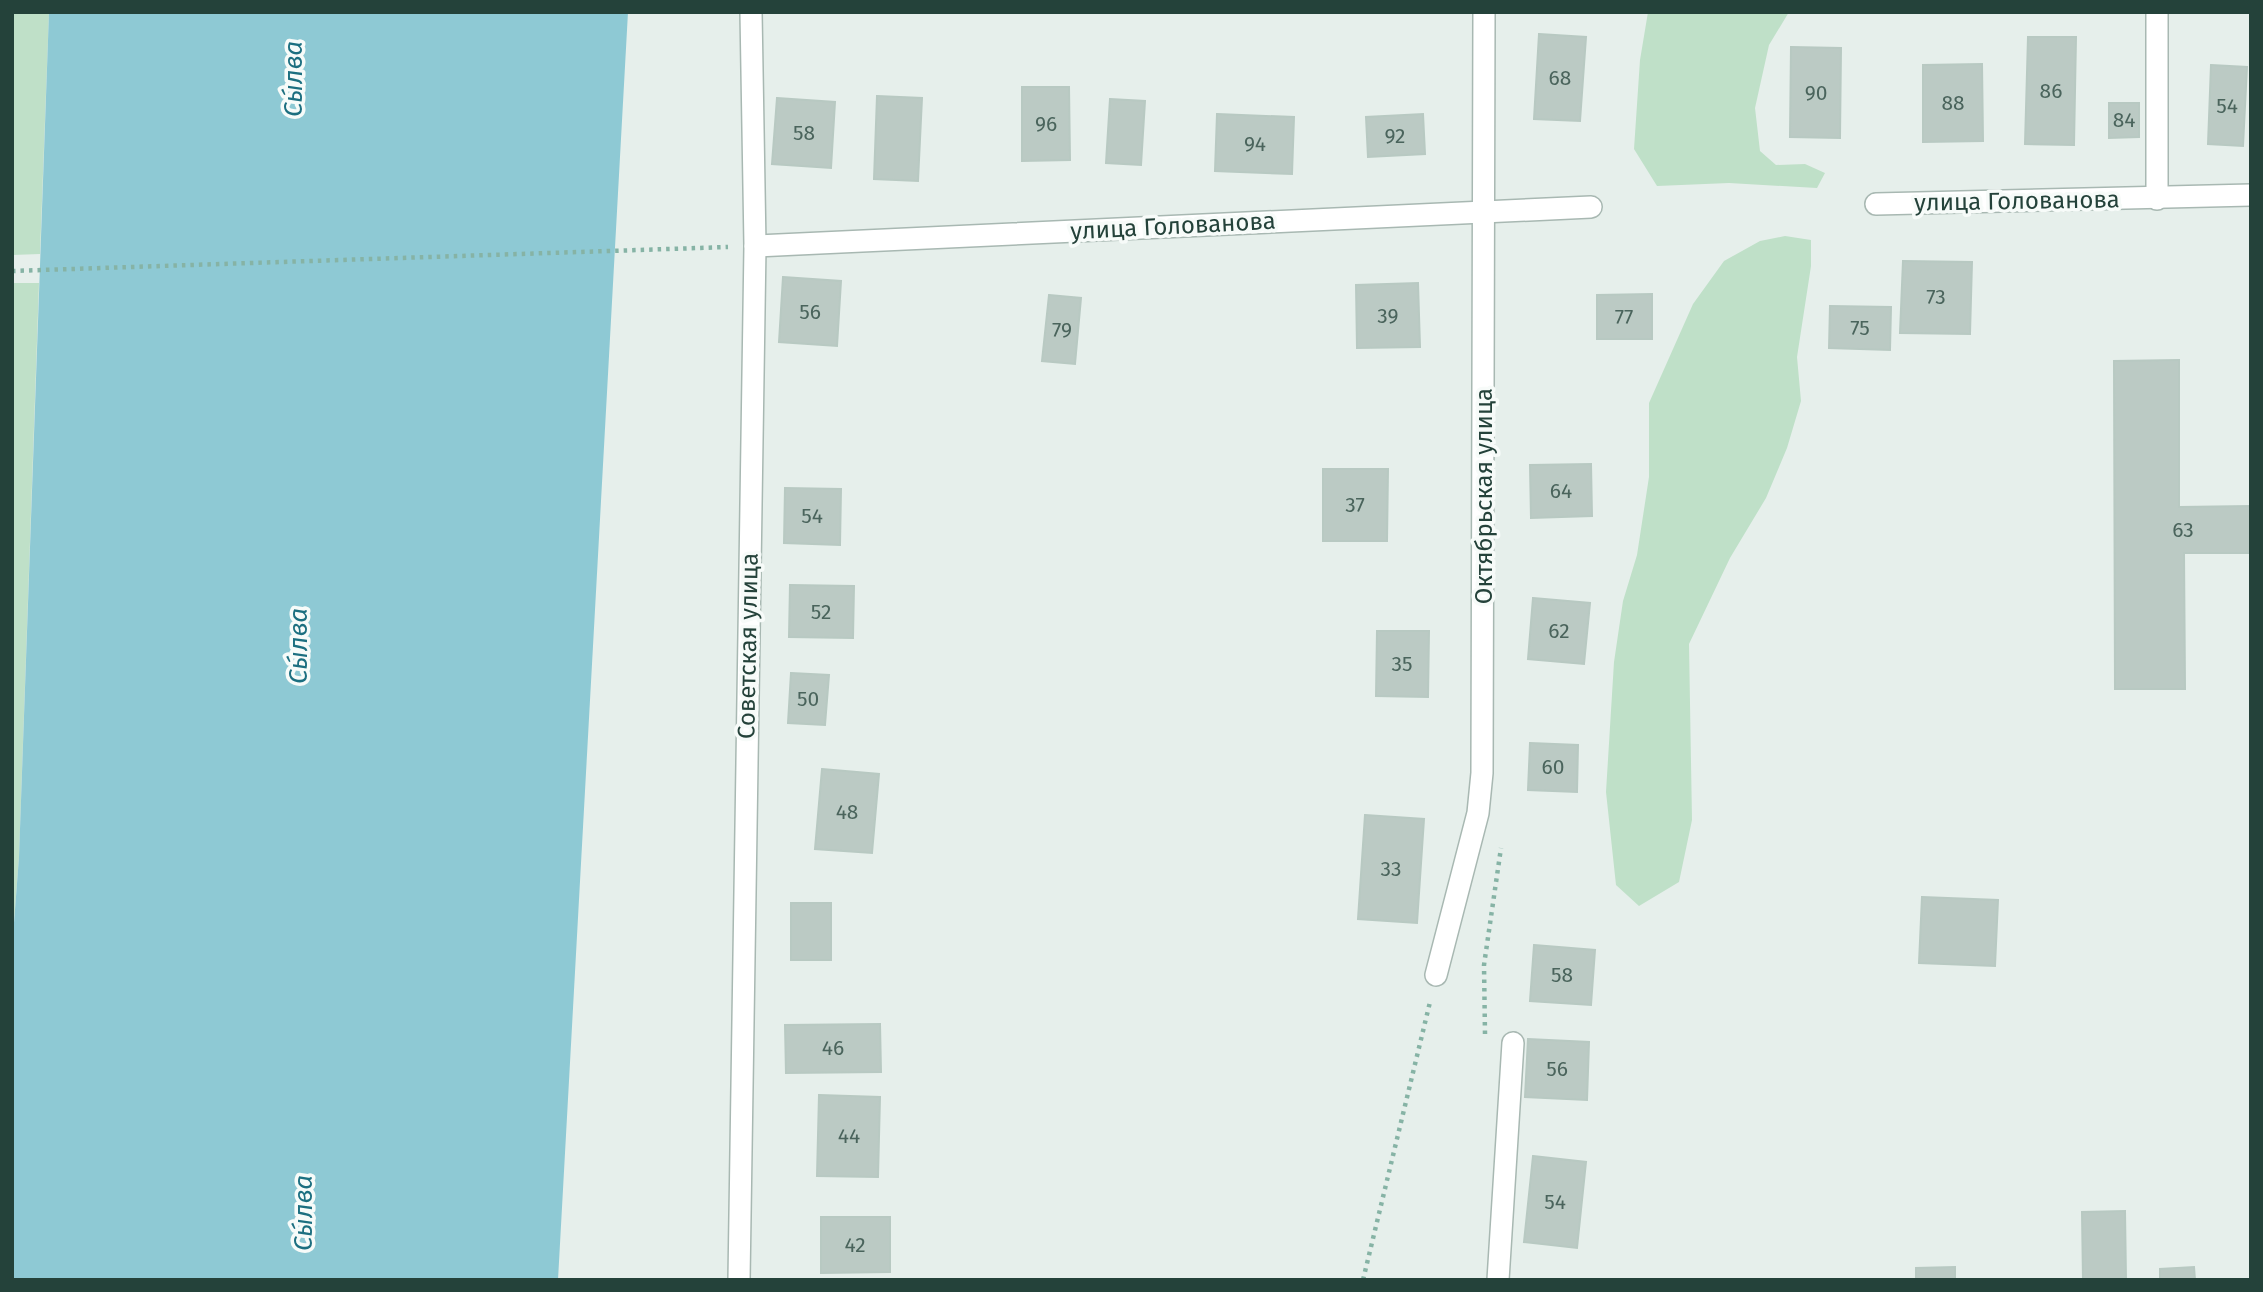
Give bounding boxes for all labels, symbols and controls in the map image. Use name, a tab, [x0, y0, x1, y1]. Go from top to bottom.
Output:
water label: Сы́лва	[278, 41, 309, 117]
house number: 68	[1549, 65, 1571, 91]
house number: 86	[2040, 78, 2062, 104]
house number: 90	[1805, 80, 1827, 106]
house number: 88	[1941, 90, 1965, 116]
house number: 54	[2216, 93, 2238, 119]
house number: 84	[2113, 107, 2135, 133]
house number: 96	[1035, 111, 1057, 137]
house number: 58	[793, 120, 815, 146]
house number: 92	[1385, 123, 1405, 149]
house number: 94	[1244, 131, 1266, 157]
street label: улица Голованова	[1914, 185, 2120, 217]
street label: улица Голованова	[1070, 207, 1276, 245]
house number: 73	[1926, 284, 1946, 310]
house number: 56	[799, 299, 821, 325]
house number: 39	[1377, 303, 1399, 329]
house number: 77	[1615, 304, 1633, 330]
house number: 75	[1850, 315, 1870, 341]
house number: 79	[1052, 317, 1072, 343]
street label: Октябрьская улица	[1470, 388, 1498, 604]
house number: 64	[1550, 478, 1572, 504]
house number: 37	[1345, 492, 1365, 518]
house number: 54	[801, 503, 823, 529]
house number: 63	[2172, 517, 2194, 543]
street label: Советская улица	[732, 553, 764, 739]
house number: 52	[811, 599, 831, 625]
water label: Сы́лва	[283, 608, 314, 684]
house number: 62	[1548, 618, 1570, 644]
house number: 35	[1392, 651, 1413, 677]
house number: 50	[797, 686, 819, 712]
house number: 60	[1542, 754, 1564, 780]
house number: 48	[836, 799, 858, 825]
house number: 33	[1381, 856, 1401, 882]
house number: 58	[1551, 962, 1573, 988]
house number: 46	[822, 1035, 844, 1061]
house number: 56	[1546, 1056, 1568, 1082]
house number: 44	[838, 1123, 860, 1149]
water label: Сы́лва	[288, 1175, 319, 1251]
house number: 54	[1544, 1189, 1566, 1215]
house number: 42	[844, 1232, 866, 1258]

